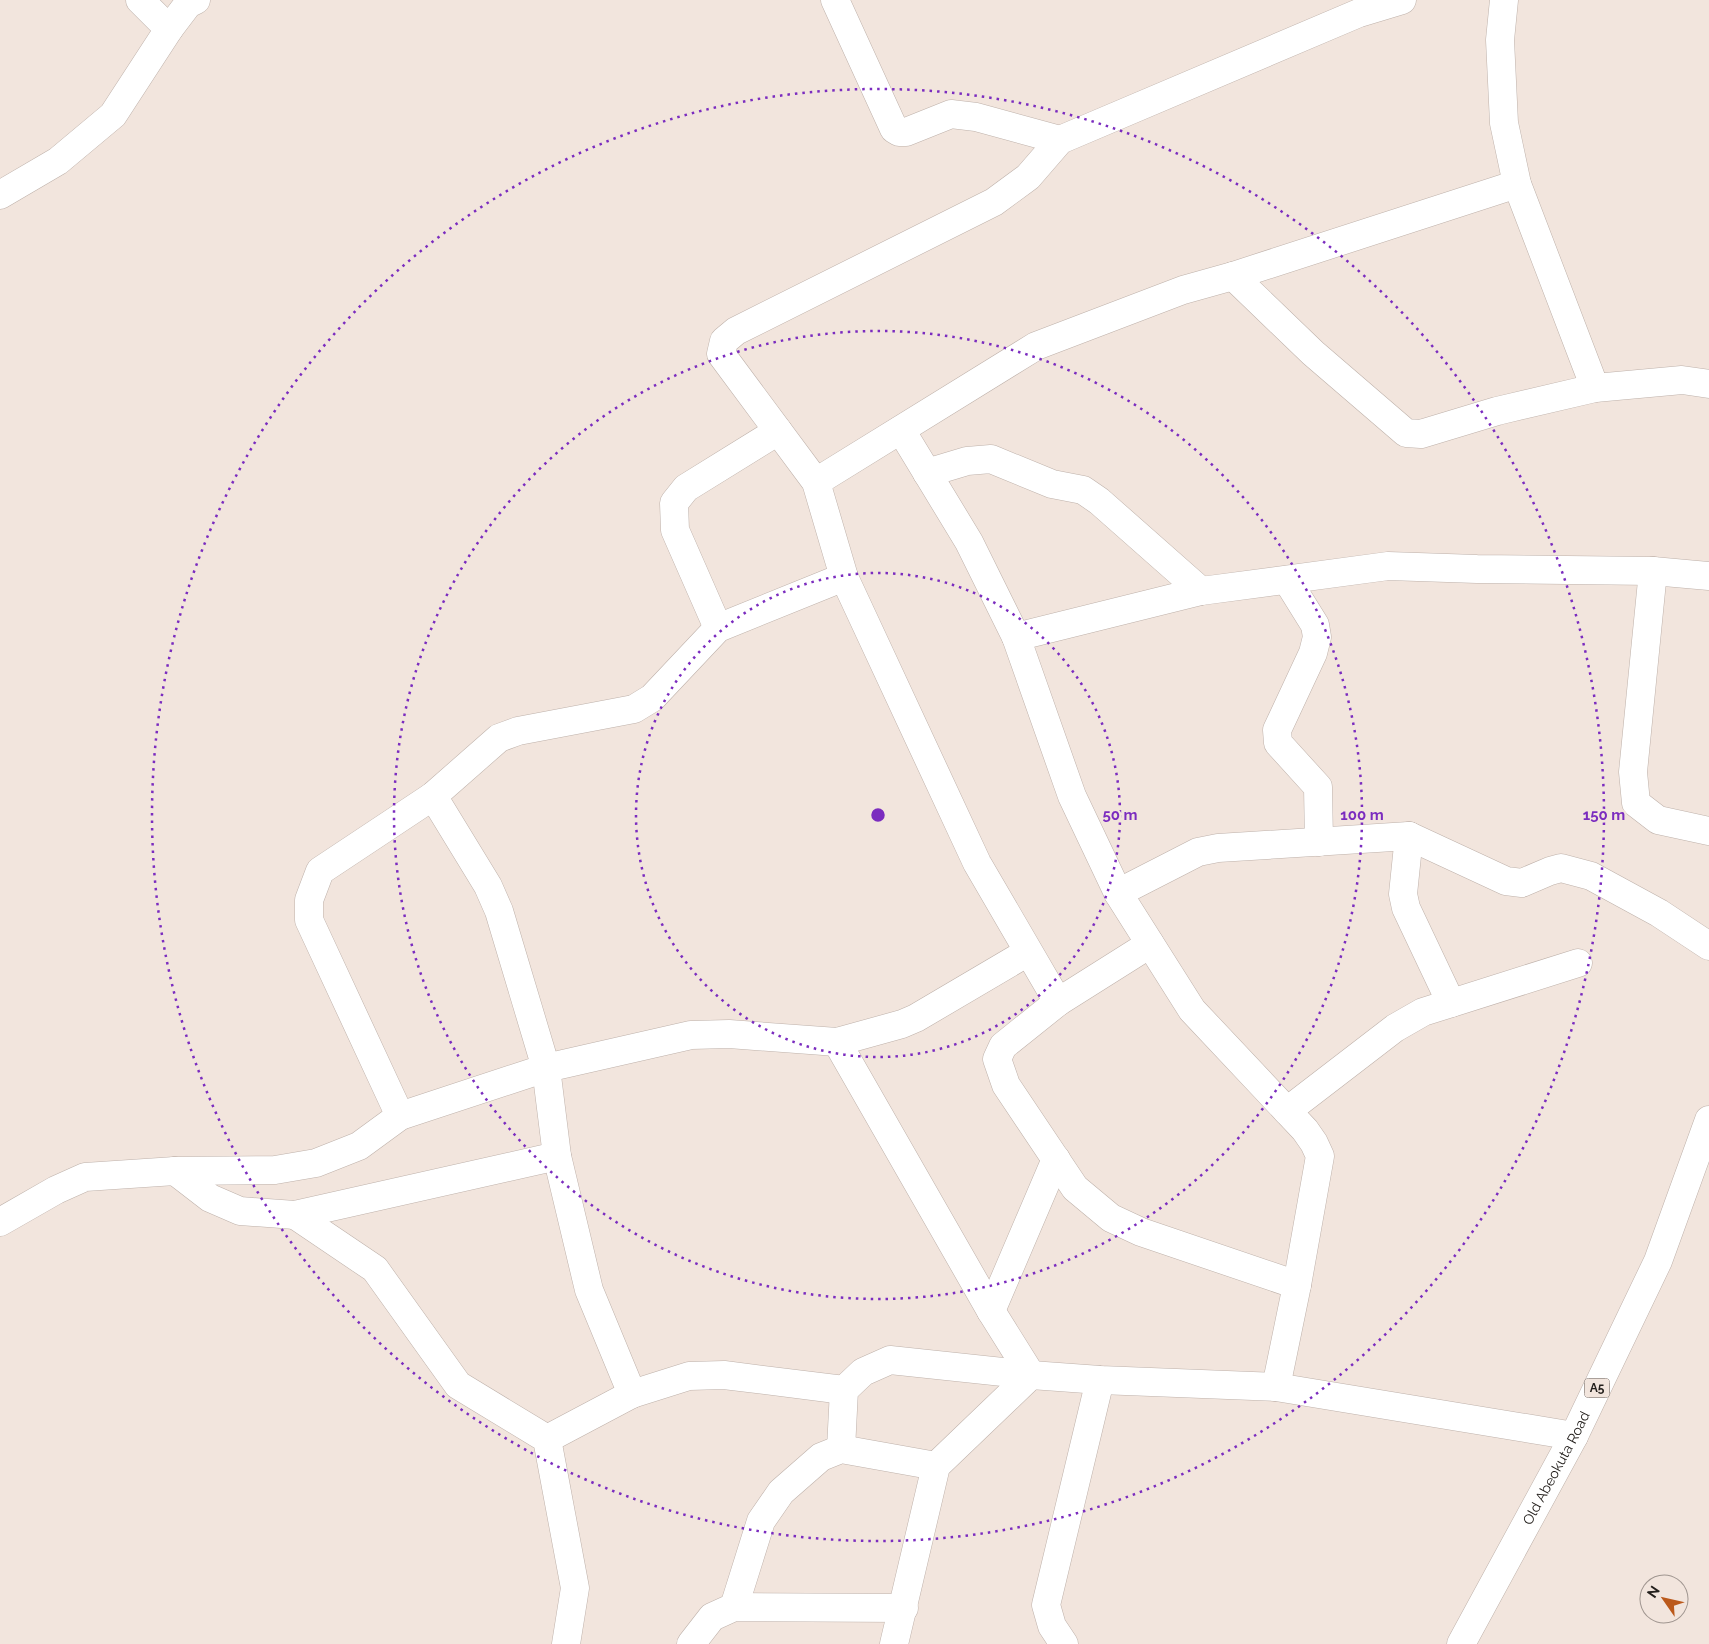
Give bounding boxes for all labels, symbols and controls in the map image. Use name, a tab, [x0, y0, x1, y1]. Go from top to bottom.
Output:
centre of rings	[869, 806, 887, 824]
text: 50 m	[1102, 806, 1138, 824]
text: 100 m	[1340, 806, 1384, 824]
text: 150 m	[1583, 806, 1625, 824]
road number: A5	[1584, 1379, 1610, 1398]
street label: Old Abeokuta Road	[1519, 1409, 1593, 1528]
north arrow	[1639, 1574, 1689, 1624]
text: N	[1644, 1583, 1663, 1601]

